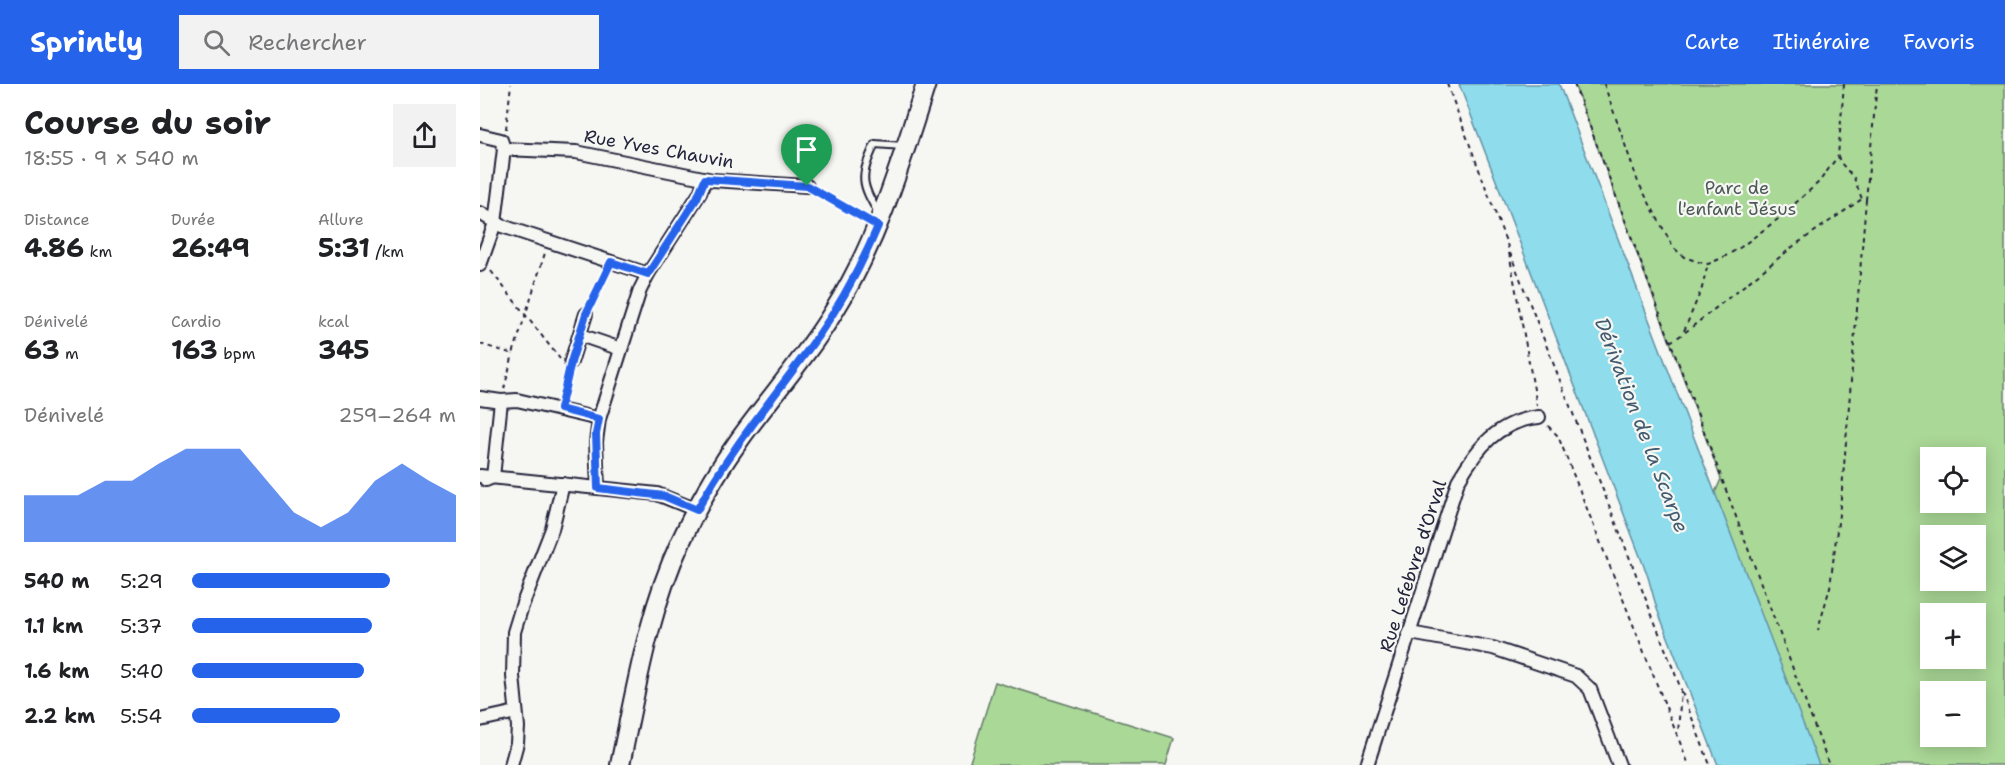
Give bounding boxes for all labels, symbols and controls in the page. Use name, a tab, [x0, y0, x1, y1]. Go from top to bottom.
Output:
search box	[179, 15, 599, 69]
text: Sprintly	[30, 23, 143, 61]
icon: search	[200, 26, 233, 59]
text: Rechercher	[248, 28, 367, 57]
text: Carte	[1685, 28, 1740, 56]
text: Itinéraire	[1773, 28, 1870, 56]
text: Favoris	[1903, 28, 1975, 56]
text: Course du soir	[24, 100, 271, 145]
button: share	[393, 104, 456, 167]
street label: Rue Yves Chauvin	[582, 124, 736, 174]
pin	[781, 124, 832, 186]
icon: arrive	[790, 133, 823, 166]
text: 18:55 · 9 × 540 m	[24, 145, 199, 171]
park label: Parc de l'enfant Jésus	[1678, 176, 1796, 221]
text: Distance	[24, 209, 90, 230]
text: Durée	[171, 209, 215, 230]
text: Allure	[318, 209, 364, 230]
text: 4.86	[24, 230, 84, 265]
text: 26:49	[171, 230, 250, 265]
text: 5:31	[318, 230, 370, 265]
text: km	[84, 241, 112, 262]
text: /km	[370, 241, 404, 262]
text: Dénivelé	[24, 311, 88, 332]
text: Cardio	[171, 311, 221, 332]
text: kcal	[318, 311, 349, 332]
water label: Dérivation de la Scarpe	[1589, 314, 1695, 536]
text: 63	[24, 332, 60, 367]
text: 163	[171, 332, 218, 367]
text: 345	[318, 332, 370, 367]
text: m	[60, 343, 79, 364]
text: bpm	[218, 343, 255, 364]
text: Dénivelé	[24, 402, 104, 428]
text: 259–264 m	[339, 402, 456, 428]
map controls	[1920, 447, 1986, 747]
button: locate	[1920, 447, 1986, 513]
street label: Rue Lefebvre d'Orval	[1374, 476, 1452, 655]
button: layers	[1920, 525, 1986, 591]
text: 540 m	[24, 568, 89, 594]
text: 5:29	[120, 568, 163, 594]
button: +	[1920, 603, 1986, 669]
text: 1.1 km	[24, 613, 83, 639]
text: 5:37	[120, 613, 162, 639]
text: 1.6 km	[24, 658, 90, 684]
text: 5:40	[120, 658, 164, 684]
button: −	[1920, 681, 1986, 747]
text: 2.2 km	[24, 703, 95, 729]
text: 5:54	[120, 703, 162, 729]

